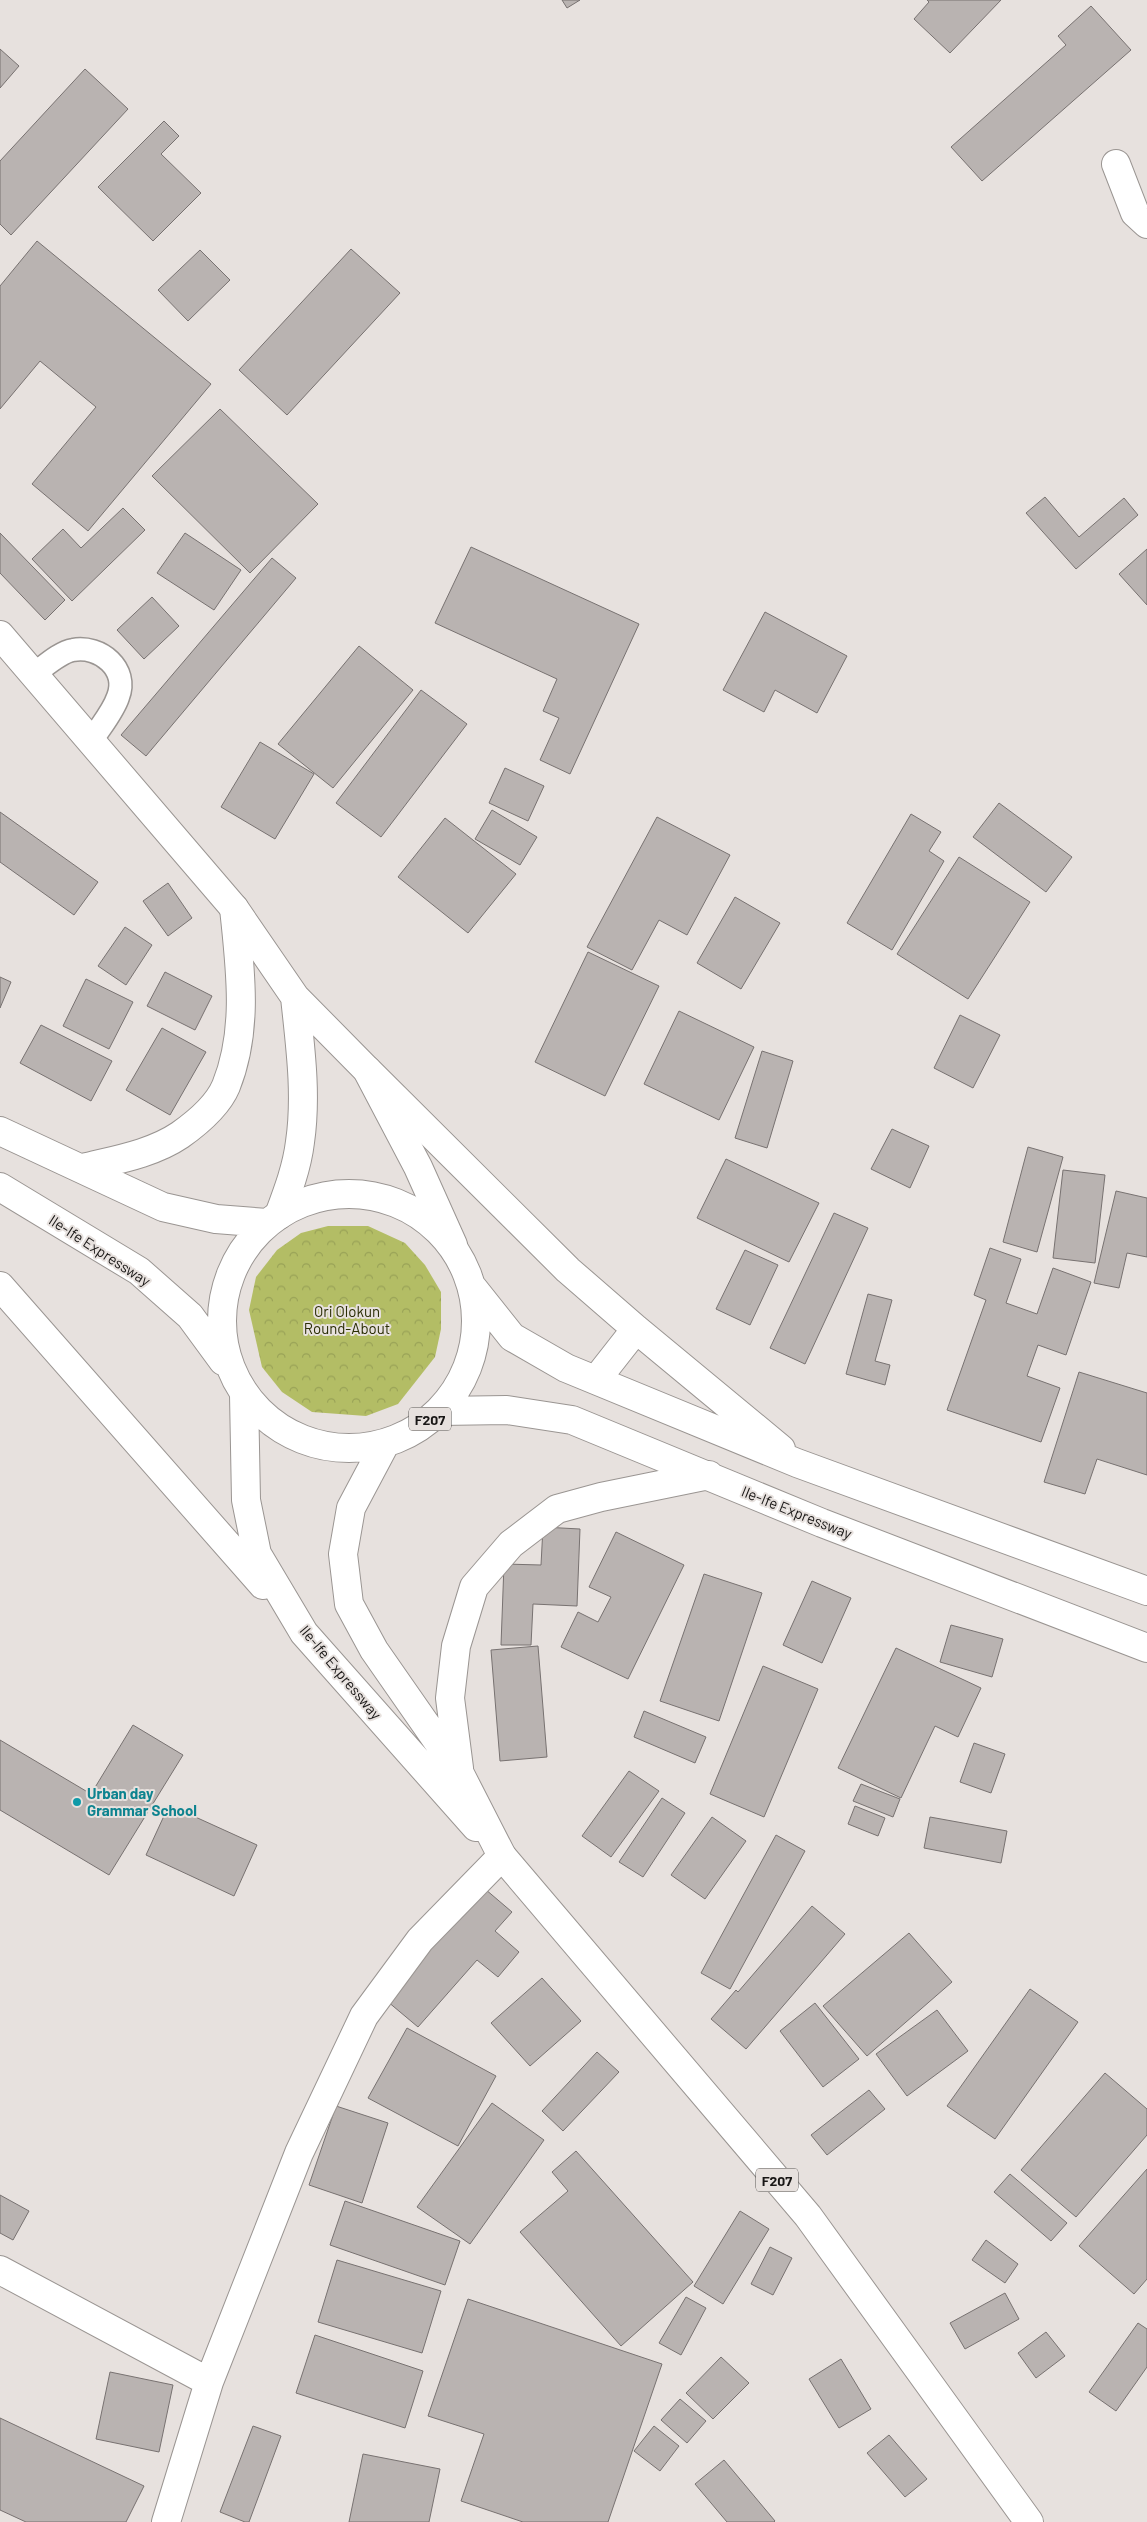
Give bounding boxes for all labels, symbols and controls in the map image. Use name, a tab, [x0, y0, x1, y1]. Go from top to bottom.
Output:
street label: Ile-Ife Expressway	[46, 1210, 154, 1290]
park label: Ori Olokun Round-About	[304, 1302, 390, 1337]
road number: F207	[409, 1408, 451, 1430]
street label: Ile-Ife Expressway	[739, 1482, 855, 1542]
street label: Ile-Ife Expressway	[296, 1621, 386, 1723]
place label: Urban day Grammar School	[87, 1784, 197, 1819]
marker: Urban day Grammar School	[71, 1796, 83, 1808]
road number: F207	[756, 2168, 798, 2192]

